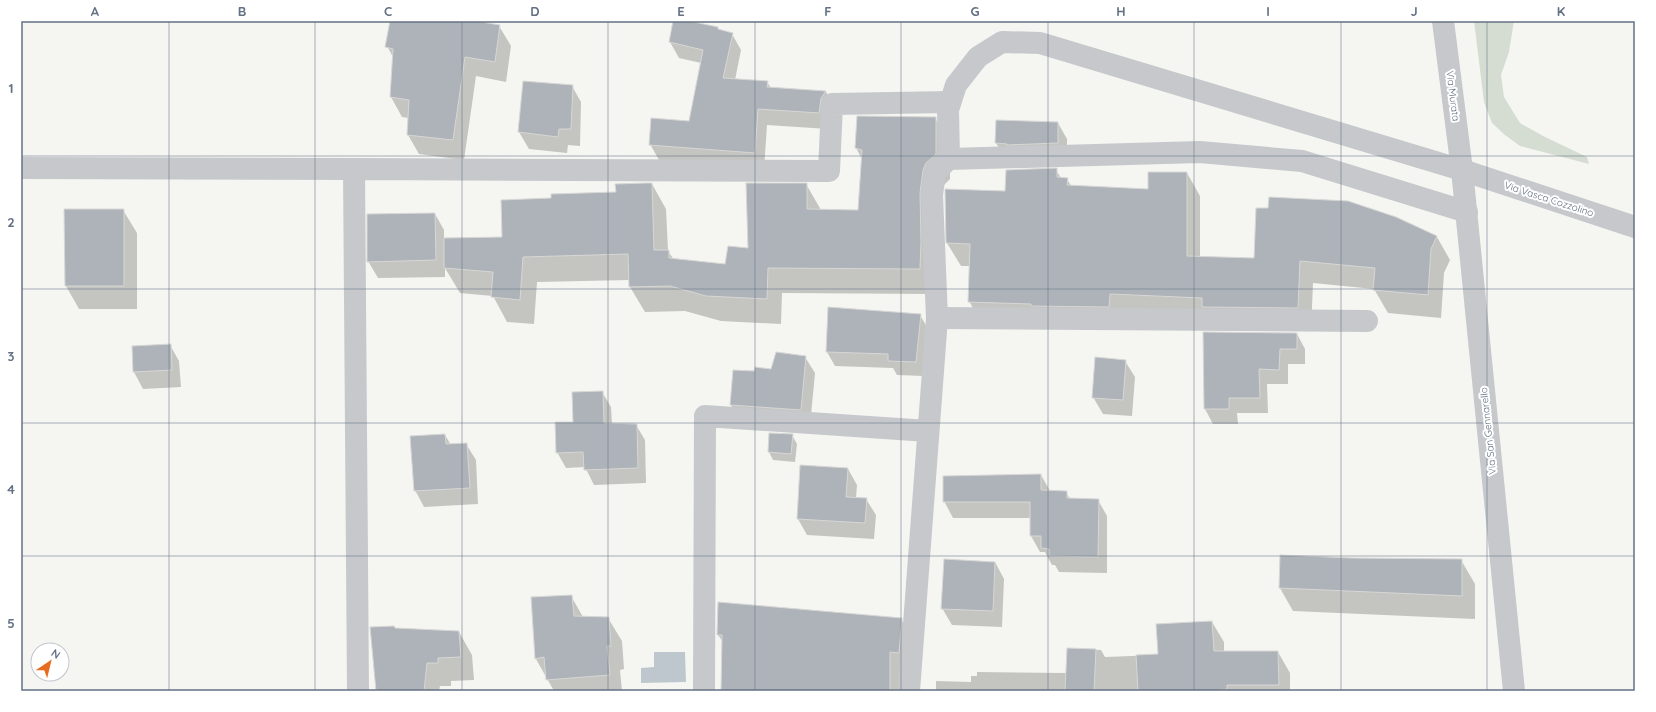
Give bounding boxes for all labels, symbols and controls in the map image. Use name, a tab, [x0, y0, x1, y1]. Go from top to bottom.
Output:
text: A	[91, 3, 100, 19]
text: B	[238, 3, 246, 19]
text: C	[384, 3, 392, 19]
text: D	[530, 3, 540, 19]
text: E	[677, 3, 685, 19]
text: F	[824, 3, 832, 19]
text: G	[970, 3, 980, 19]
text: H	[1116, 3, 1126, 19]
text: I	[1266, 3, 1270, 19]
text: J	[1410, 3, 1418, 19]
text: K	[1557, 3, 1566, 19]
street label: Via Murata	[1443, 70, 1463, 122]
text: 1	[8, 80, 14, 96]
street label: Via Vasca Cozzolino	[1503, 178, 1595, 220]
text: 2	[7, 214, 15, 230]
text: 3	[8, 348, 15, 364]
street label: Via San Gennarello	[1477, 387, 1499, 475]
text: 4	[7, 481, 15, 497]
text: 5	[7, 615, 15, 631]
north arrow	[30, 642, 70, 682]
text: N	[48, 646, 63, 662]

